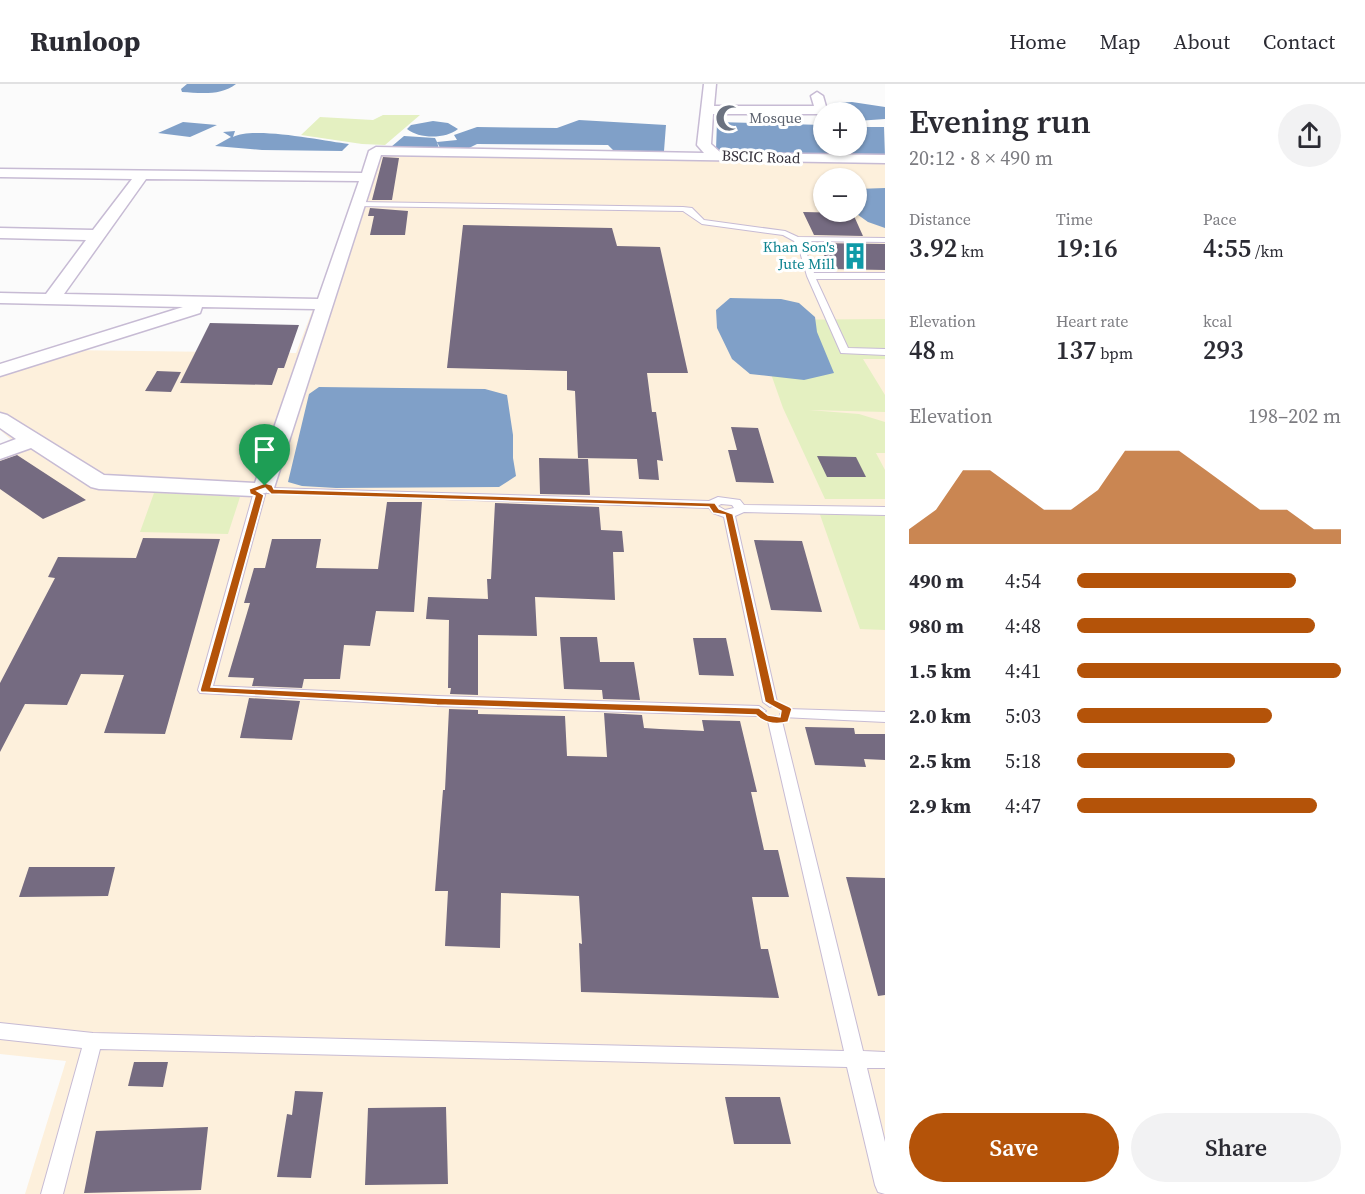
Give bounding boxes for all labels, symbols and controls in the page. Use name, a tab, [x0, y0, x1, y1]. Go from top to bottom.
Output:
text: Runloop	[30, 22, 140, 60]
text: Home	[1009, 27, 1067, 56]
text: Map	[1100, 27, 1141, 56]
text: About	[1174, 27, 1230, 56]
text: Contact	[1263, 27, 1335, 56]
text: Evening run	[909, 99, 1091, 144]
map controls	[813, 102, 867, 222]
button: +	[813, 102, 867, 156]
mosque icon: Mosque	[714, 103, 744, 133]
button: share	[1278, 104, 1341, 167]
place label: Mosque	[749, 107, 802, 128]
text: 20:12 · 8 × 490 m	[909, 144, 1053, 172]
street label: BSCIC Road	[721, 145, 801, 168]
button: −	[813, 168, 867, 222]
text: Distance	[909, 208, 971, 230]
text: Time	[1056, 208, 1093, 230]
text: Pace	[1203, 208, 1237, 230]
text: 3.92	[909, 230, 957, 266]
text: 19:16	[1056, 230, 1118, 266]
text: 4:55	[1203, 230, 1251, 266]
place label: Khan Son's Jute Mill	[763, 236, 836, 274]
text: km	[957, 240, 984, 262]
text: /km	[1251, 240, 1284, 262]
building icon: Khan Son's Jute Mill	[840, 241, 870, 271]
text: Elevation	[909, 310, 976, 332]
text: Heart rate	[1056, 310, 1128, 332]
text: kcal	[1203, 310, 1232, 332]
text: 48	[909, 332, 936, 368]
text: 137	[1056, 332, 1097, 368]
text: 293	[1203, 332, 1244, 368]
text: m	[936, 342, 954, 364]
text: bpm	[1097, 342, 1133, 364]
text: Elevation	[909, 402, 993, 430]
text: 198–202 m	[1248, 402, 1341, 430]
pin	[239, 424, 290, 486]
icon: arrive	[248, 433, 281, 466]
text: 490 m	[909, 567, 964, 595]
text: 4:54	[1005, 567, 1041, 595]
text: 980 m	[909, 612, 964, 640]
text: 4:48	[1005, 612, 1041, 640]
text: 1.5 km	[909, 657, 971, 685]
text: 4:41	[1005, 657, 1041, 685]
text: 2.0 km	[909, 702, 971, 730]
text: 5:03	[1005, 702, 1041, 730]
text: 2.5 km	[909, 747, 971, 775]
text: 5:18	[1005, 747, 1041, 775]
text: 2.9 km	[909, 792, 971, 820]
text: 4:47	[1005, 792, 1041, 820]
button: Save	[909, 1113, 1119, 1182]
button: Share	[1131, 1113, 1341, 1182]

